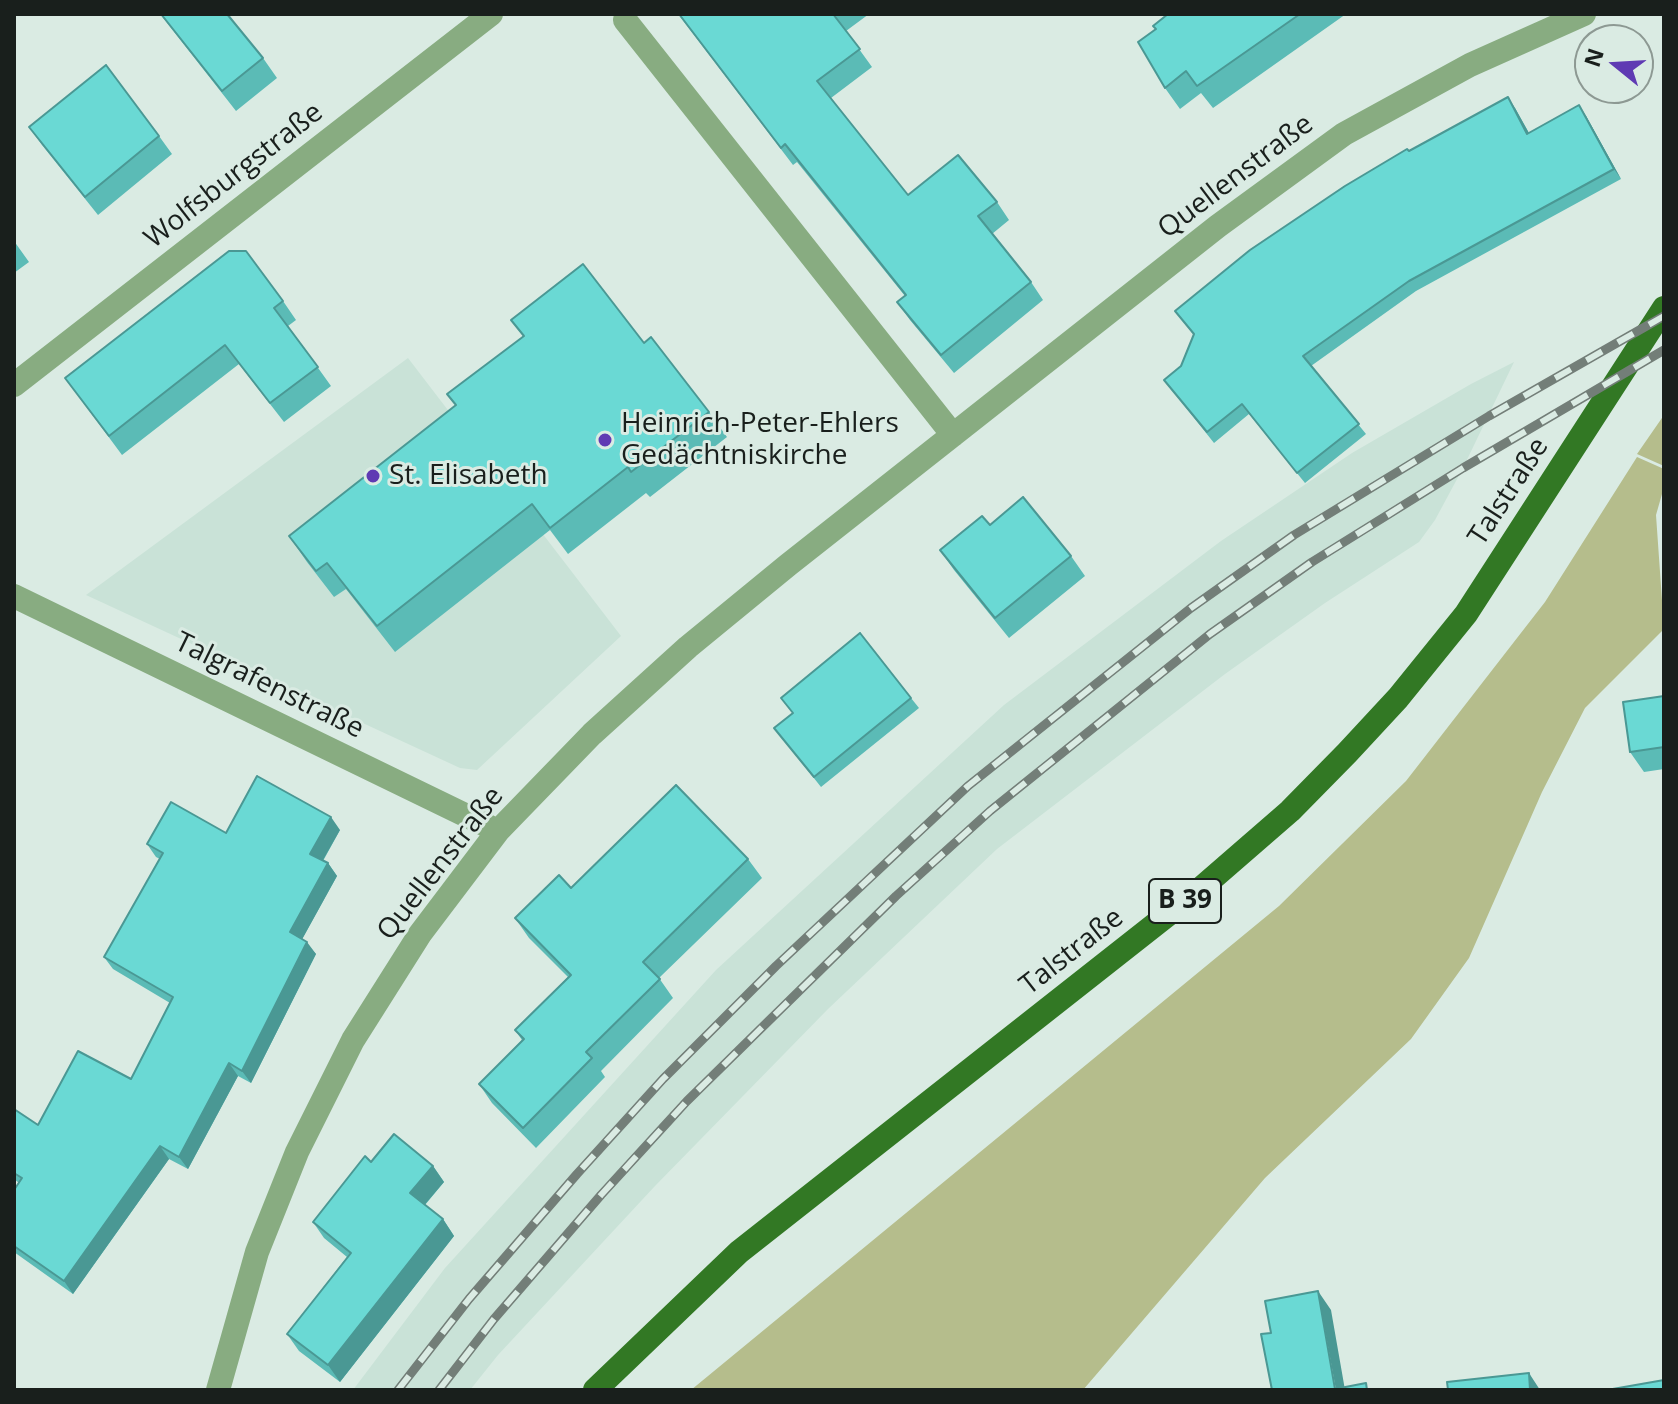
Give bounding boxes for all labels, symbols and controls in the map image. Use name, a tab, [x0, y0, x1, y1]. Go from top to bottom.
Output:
north arrow	[1574, 24, 1654, 104]
text: N	[1576, 44, 1610, 70]
street label: Wolfsburgstraße	[138, 96, 330, 256]
street label: Quellenstraße	[1152, 108, 1320, 246]
place label: Heinrich-Peter-Ehlers Gedächtniskirche	[621, 407, 899, 473]
marker: Heinrich-Peter-Ehlers Gedächtniskirche	[596, 431, 614, 449]
street label: Talstraße	[1462, 432, 1556, 552]
place label: St. Elisabeth	[389, 459, 548, 493]
marker: St. Elisabeth	[364, 467, 382, 485]
street label: Talgrafenstraße	[169, 626, 369, 746]
street label: Quellenstraße	[371, 781, 511, 947]
road number: B 39	[1149, 879, 1221, 923]
street label: Talstraße	[1014, 901, 1130, 1003]

